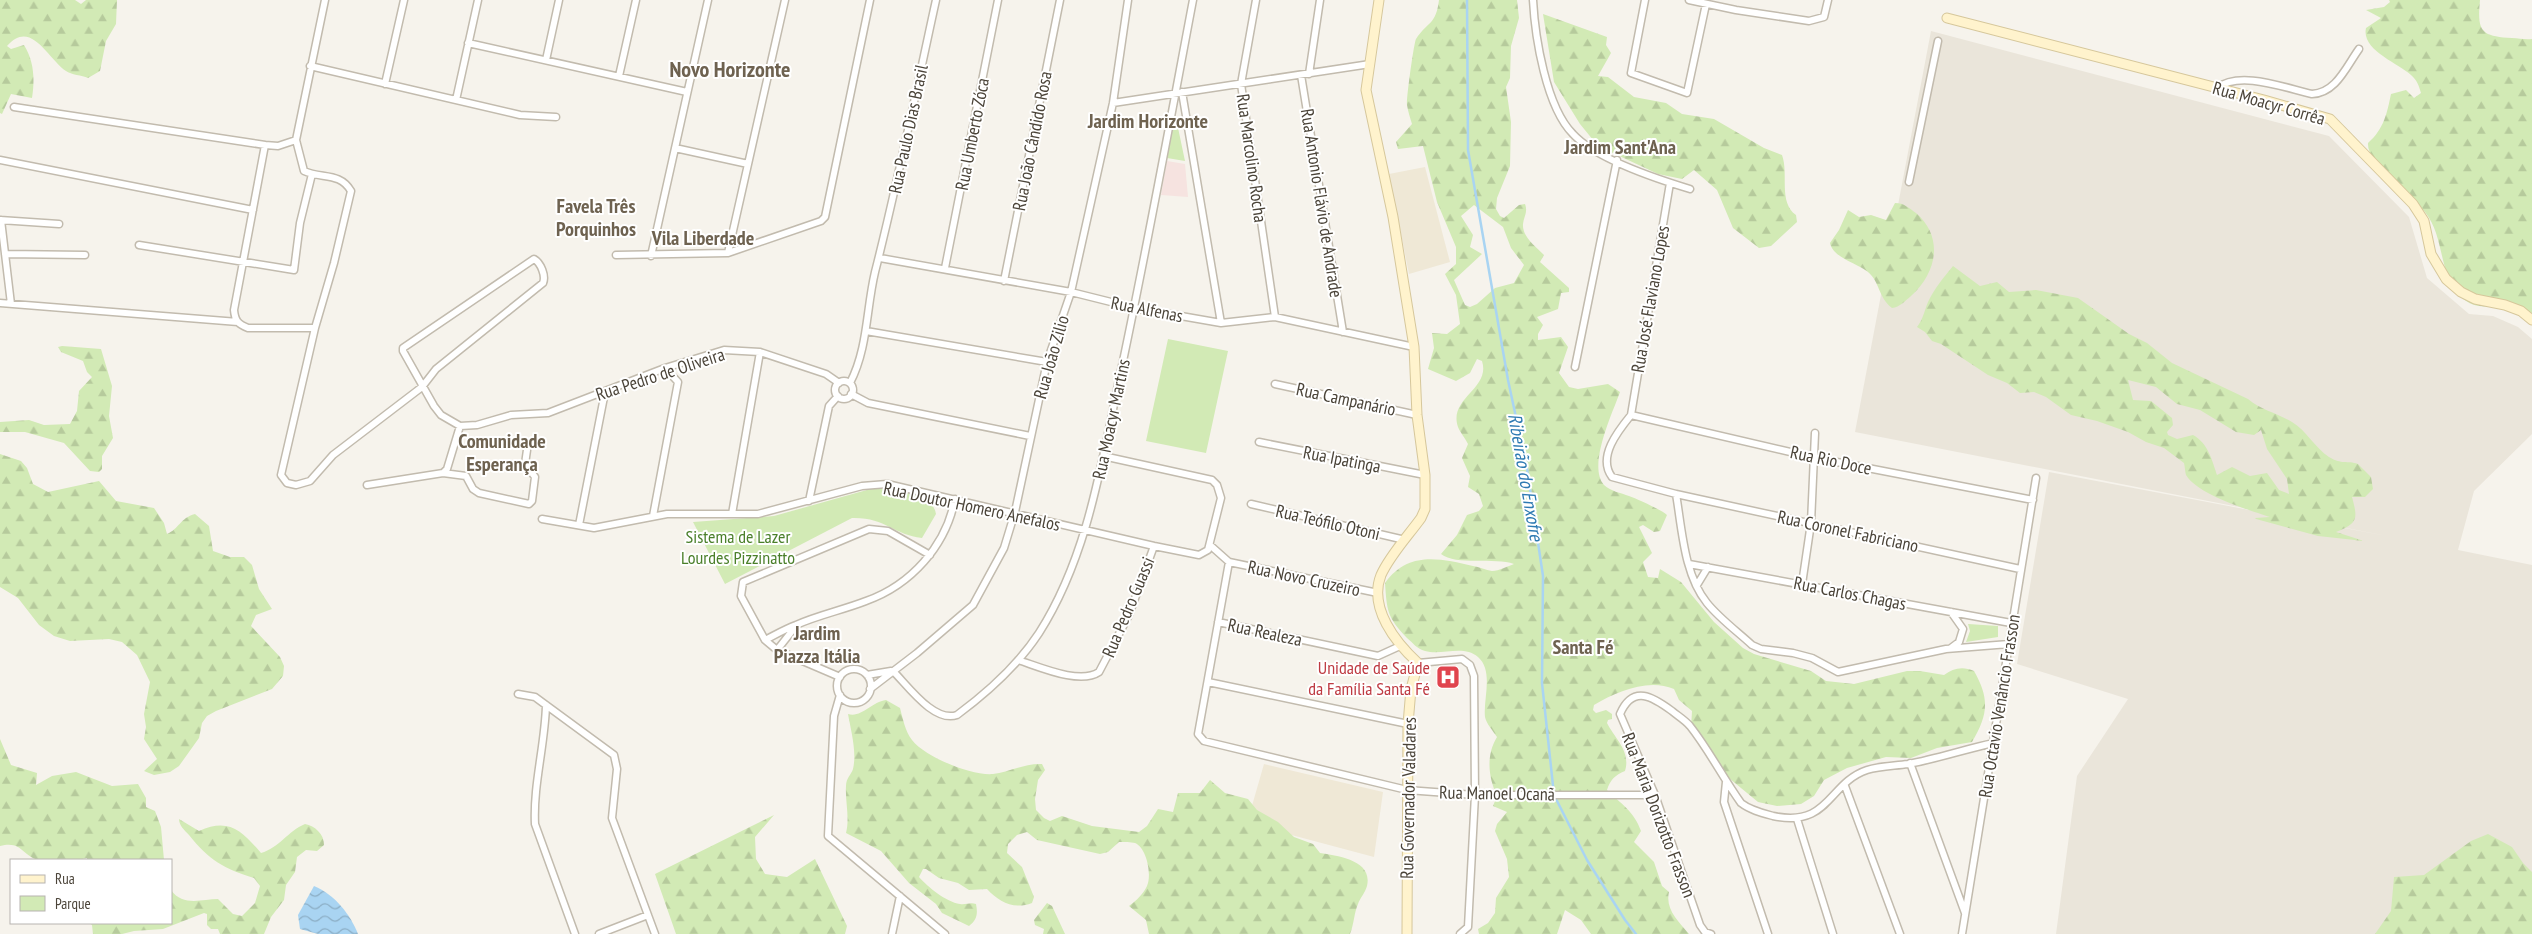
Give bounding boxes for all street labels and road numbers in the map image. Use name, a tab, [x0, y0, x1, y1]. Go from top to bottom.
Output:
street label: Rua Paulo Dias Brasil	[883, 62, 933, 196]
street label: Rua João Cândido Rosa	[1007, 69, 1057, 213]
street label: Rua Umberto Zóca	[950, 76, 994, 192]
street label: Rua Moacyr Corrêa	[2210, 76, 2328, 130]
street label: Rua Marcolino Rocha	[1232, 92, 1272, 224]
street label: Rua Antonio Flávio de Andrade	[1296, 107, 1348, 299]
street label: Rua José Flaviano Lopes	[1626, 224, 1674, 374]
street label: Rua Alfenas	[1109, 291, 1185, 327]
street label: Rua João Zilio	[1028, 312, 1074, 401]
street label: Rua Pedro de Oliveira	[593, 342, 727, 406]
street label: Rua Moacyr Martins	[1087, 357, 1135, 481]
street label: Rua Campanário	[1294, 377, 1398, 421]
street label: Rua Ipatinga	[1301, 440, 1383, 478]
street label: Rua Rio Doce	[1788, 440, 1874, 480]
street label: Rua Doutor Homero Anefalos	[881, 476, 1063, 536]
street label: Rua Teófilo Otoni	[1274, 499, 1382, 545]
street label: Rua Coronel Fabriciano	[1775, 505, 1921, 557]
street label: Rua Pedro Guassi	[1097, 553, 1159, 661]
street label: Rua Novo Cruzeiro	[1246, 555, 1363, 601]
street label: Rua Carlos Chagas	[1792, 571, 1908, 615]
street label: Rua Realeza	[1226, 613, 1304, 651]
street label: Rua Octavio Venâncio Frasson	[1973, 613, 2025, 799]
street label: Rua Governador Valadares	[1395, 717, 1421, 879]
street label: Rua Maria Dorizotto Frasson	[1617, 729, 1701, 901]
street label: Rua Manoel Ocanã	[1439, 780, 1555, 806]

